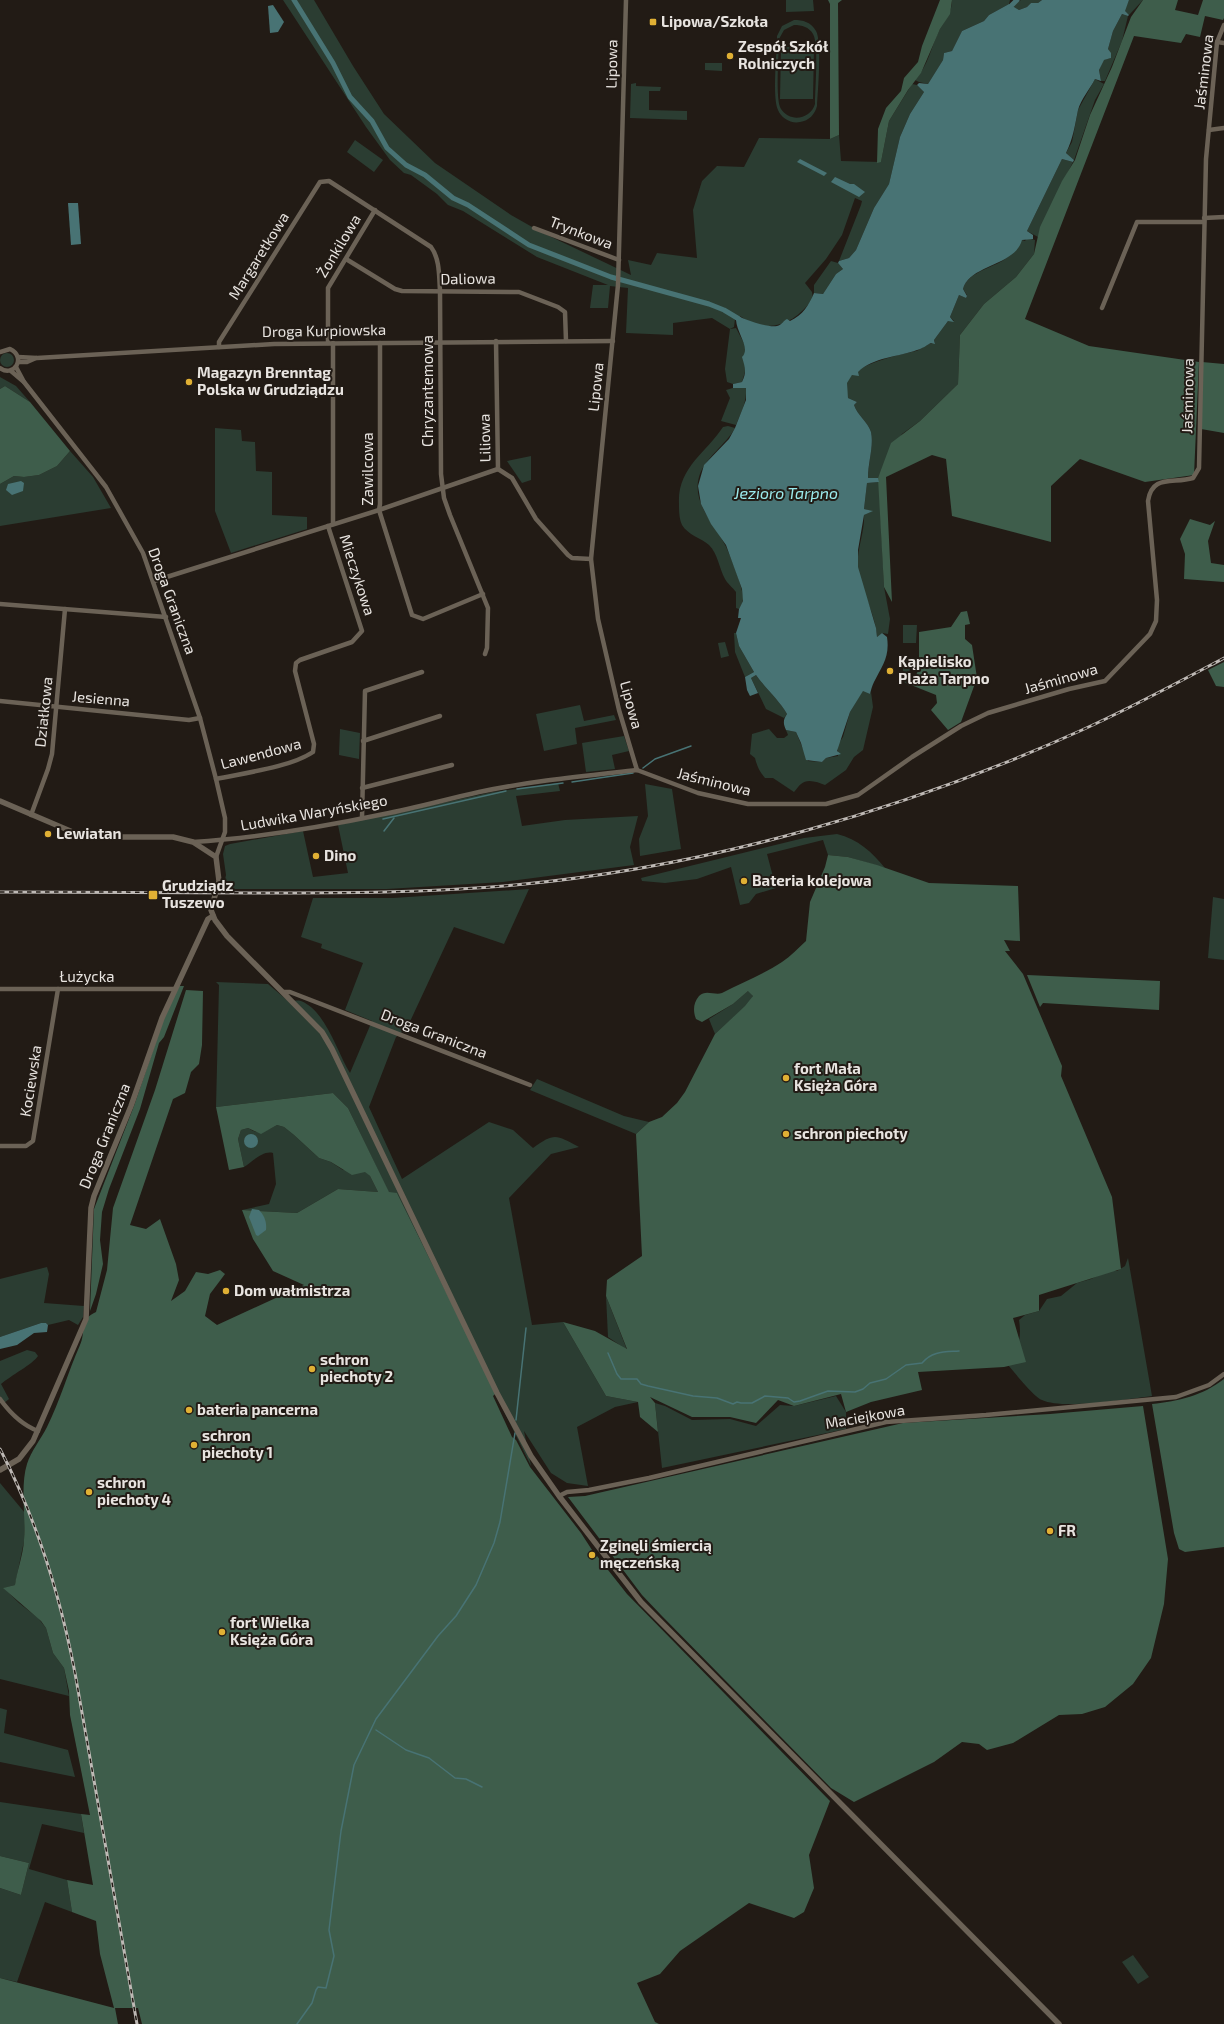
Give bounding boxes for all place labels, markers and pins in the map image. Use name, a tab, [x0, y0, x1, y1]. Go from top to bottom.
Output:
place label: Lipowa/Szkoła	[661, 12, 768, 30]
marker: Lipowa/Szkoła	[648, 17, 658, 27]
place label: Zespół Szkół Rolniczych	[738, 37, 829, 73]
marker: Zespół Szkół Rolniczych	[725, 51, 735, 61]
place label: Magazyn Brenntag Polska w Grudziądzu	[197, 363, 344, 398]
marker: Magazyn Brenntag Polska w Grudziądzu	[184, 377, 194, 387]
place label: Kąpielisko Plaża Tarpno	[898, 652, 990, 687]
marker: Kąpielisko Plaża Tarpno	[885, 666, 895, 676]
place label: Lewiatan	[56, 824, 122, 842]
marker: Lewiatan	[43, 829, 53, 839]
place label: Dino	[324, 846, 356, 864]
marker: Dino	[311, 851, 321, 861]
place label: Bateria kolejowa	[752, 871, 872, 889]
place label: Grudziądz Tuszewo	[162, 876, 234, 911]
marker: Bateria kolejowa	[739, 876, 749, 886]
marker: Grudziądz Tuszewo	[147, 889, 159, 901]
place label: fort Mała Księża Góra	[794, 1059, 877, 1094]
marker: fort Mała Księża Góra	[781, 1073, 791, 1083]
place label: schron piechoty	[794, 1124, 908, 1143]
marker: schron piechoty	[781, 1129, 791, 1139]
place label: Dom wałmistrza	[234, 1281, 350, 1299]
marker: Dom wałmistrza	[221, 1286, 231, 1296]
place label: schron piechoty 2	[320, 1350, 394, 1386]
marker: schron piechoty 2	[307, 1364, 317, 1374]
place label: bateria pancerna	[197, 1400, 318, 1418]
marker: bateria pancerna	[184, 1405, 194, 1415]
place label: schron piechoty 1	[202, 1426, 273, 1462]
marker: schron piechoty 1	[189, 1440, 199, 1450]
place label: schron piechoty 4	[97, 1473, 172, 1509]
marker: schron piechoty 4	[84, 1487, 94, 1497]
place label: FR	[1058, 1521, 1076, 1539]
marker: FR	[1045, 1526, 1055, 1536]
place label: Zginęli śmiercią męczeńską	[600, 1536, 712, 1571]
marker: Zginęli śmiercią męczeńską	[587, 1550, 597, 1560]
place label: fort Wielka Księża Góra	[230, 1613, 313, 1648]
marker: fort Wielka Księża Góra	[217, 1627, 227, 1637]

